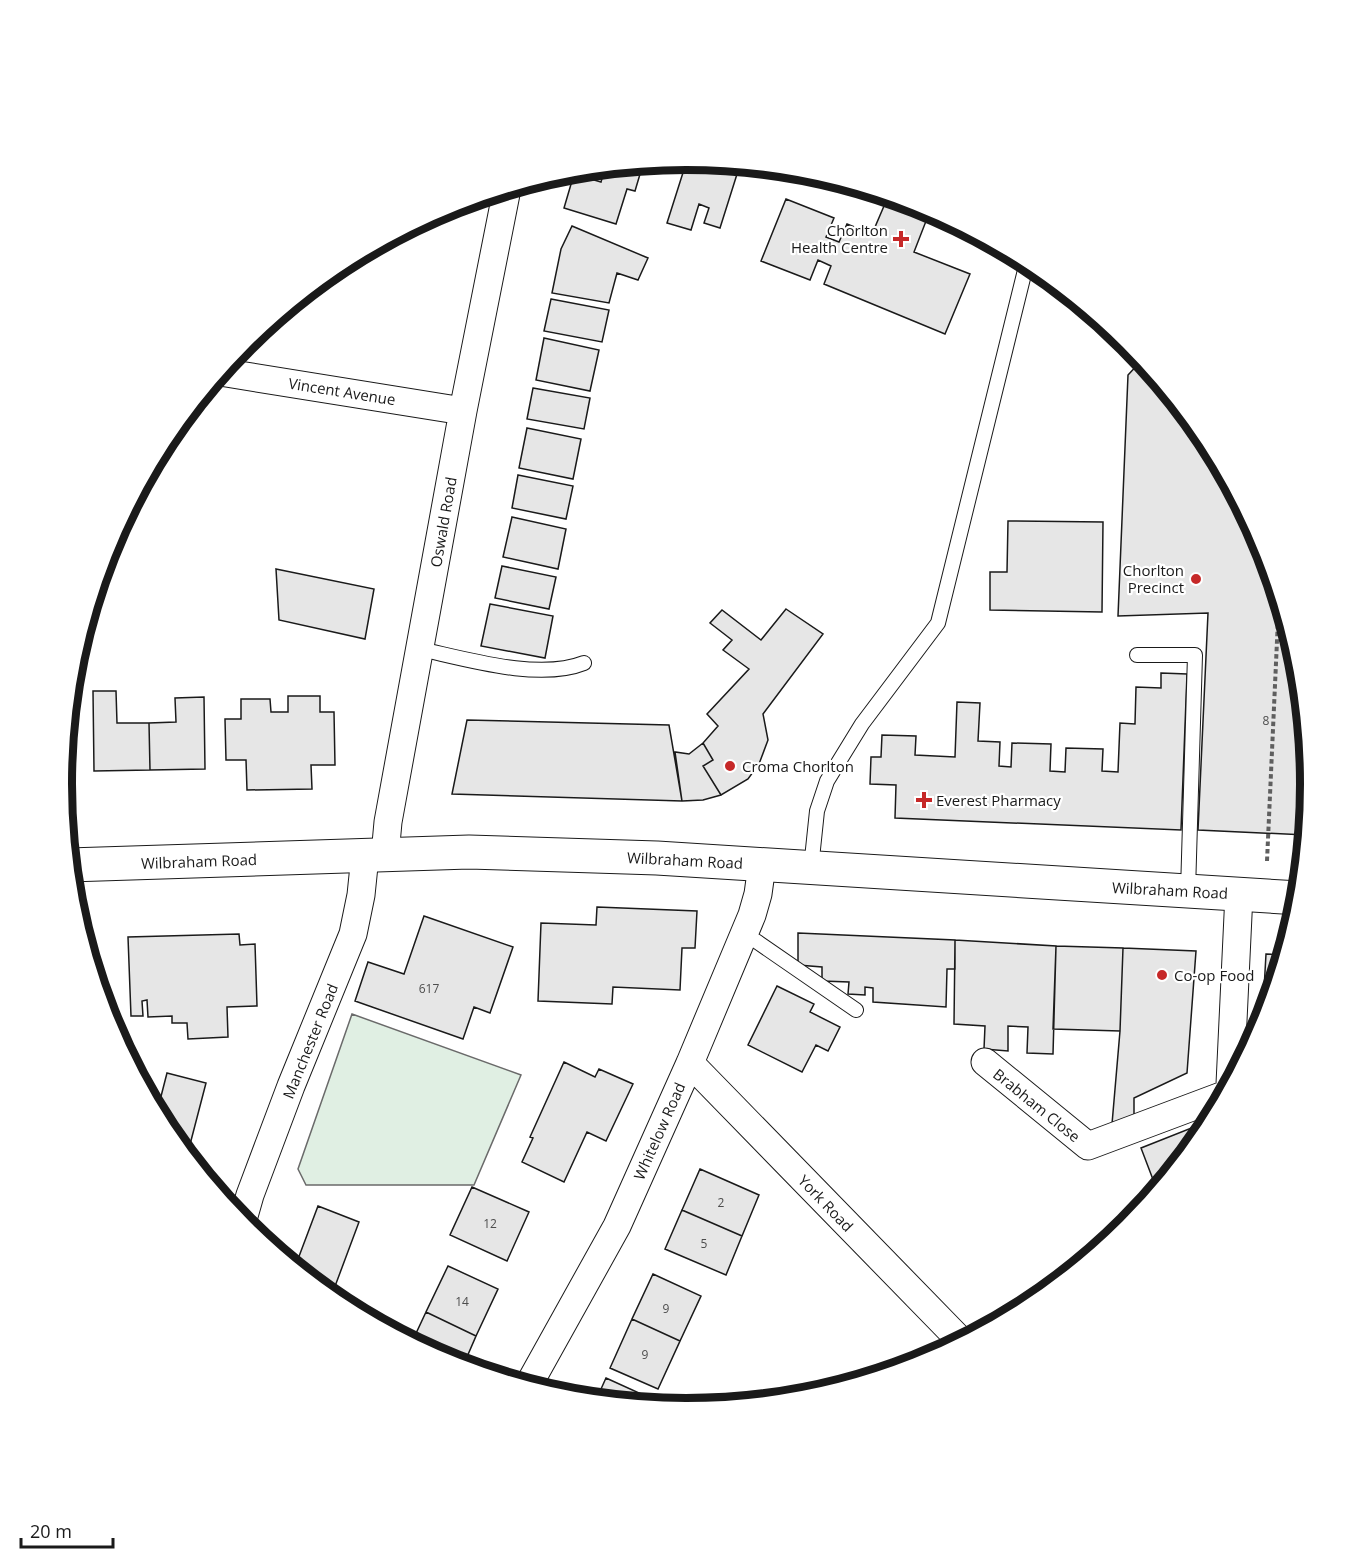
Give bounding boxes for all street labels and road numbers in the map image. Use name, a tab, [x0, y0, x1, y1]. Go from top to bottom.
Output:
street label: Vincent Avenue	[287, 373, 397, 409]
street label: Oswald Road	[425, 475, 461, 569]
street label: Wilbraham Road	[626, 847, 744, 873]
street label: Wilbraham Road	[141, 849, 257, 873]
street label: Wilbraham Road	[1111, 877, 1229, 903]
street label: Manchester Road	[278, 980, 342, 1102]
street label: Brabham Close	[989, 1064, 1085, 1146]
street label: Whitelow Road	[629, 1079, 689, 1183]
street label: York Road	[794, 1170, 858, 1236]

